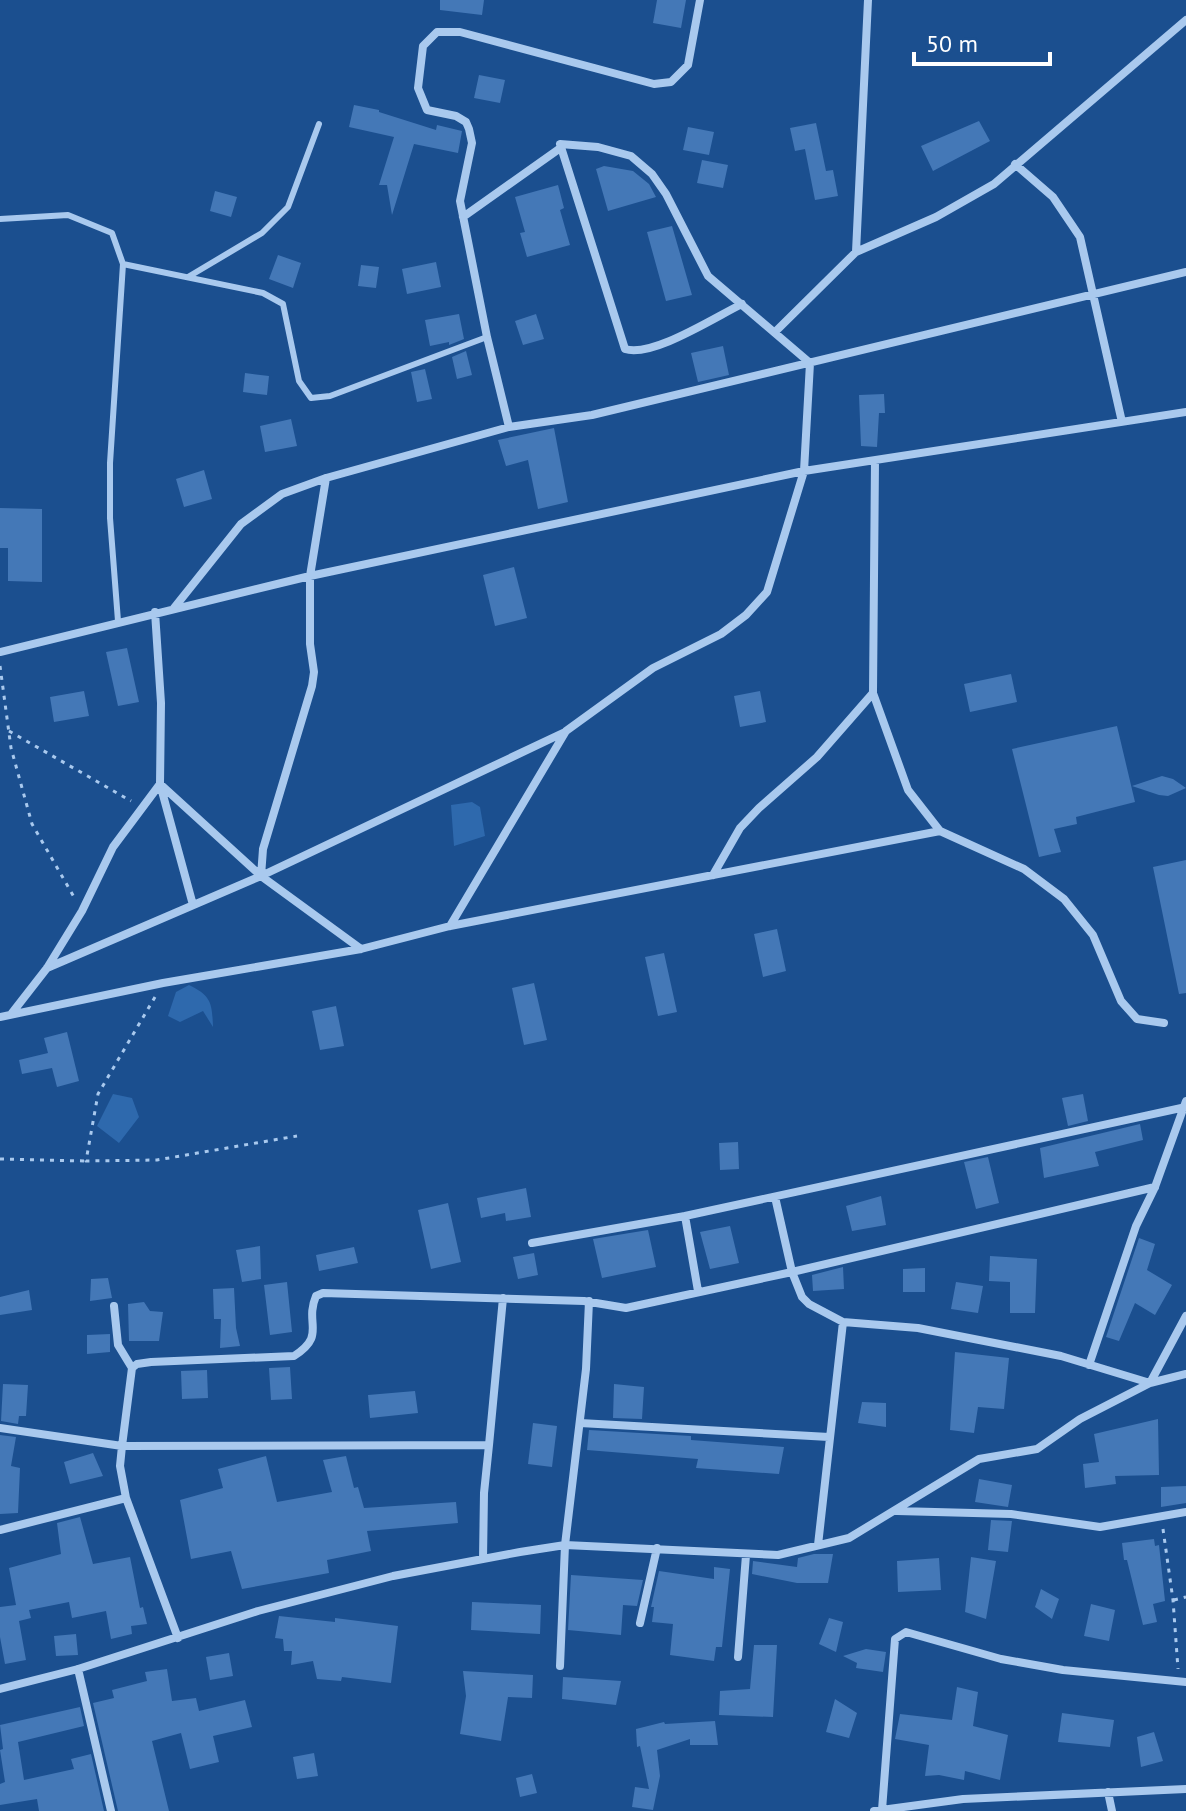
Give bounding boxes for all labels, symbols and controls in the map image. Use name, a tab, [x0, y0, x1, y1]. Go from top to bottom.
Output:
scale bar	[914, 16, 1050, 66]
text: 50 m	[926, 28, 978, 59]

